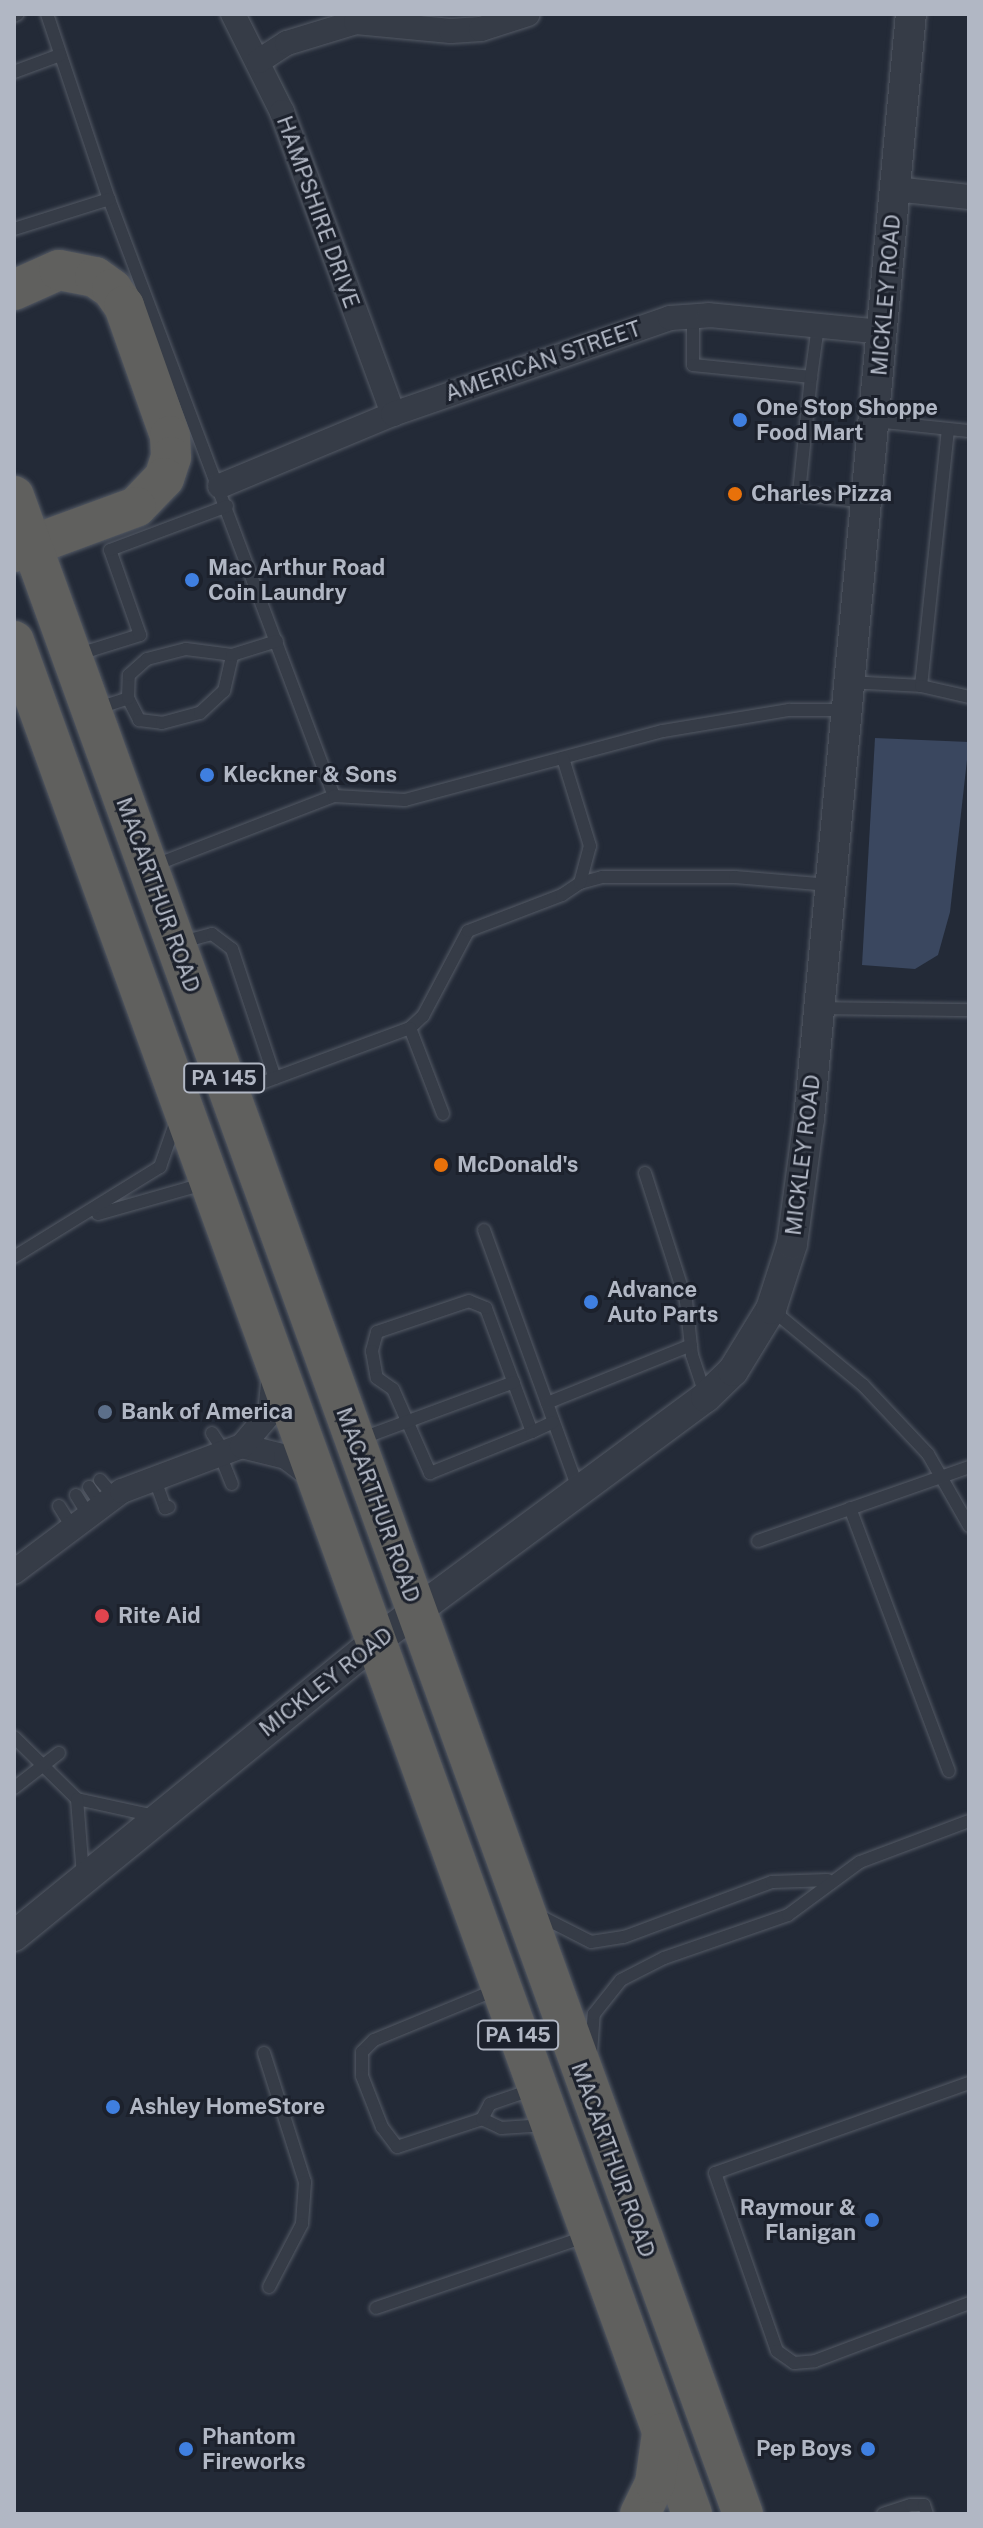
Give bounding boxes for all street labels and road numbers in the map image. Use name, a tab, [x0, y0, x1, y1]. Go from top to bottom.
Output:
street label: HAMPSHIRE DRIVE	[271, 112, 365, 312]
street label: MICKLEY ROAD	[866, 213, 906, 377]
street label: AMERICAN STREET	[442, 315, 644, 407]
street label: MACARTHUR ROAD	[110, 794, 206, 996]
road number: PA 145	[182, 1062, 266, 1094]
street label: MICKLEY ROAD	[780, 1073, 826, 1237]
street label: MACARTHUR ROAD	[330, 1404, 426, 1606]
street label: MICKLEY ROAD	[254, 1622, 398, 1742]
road number: PA 145	[476, 2019, 560, 2051]
street label: MACARTHUR ROAD	[565, 2059, 661, 2261]

